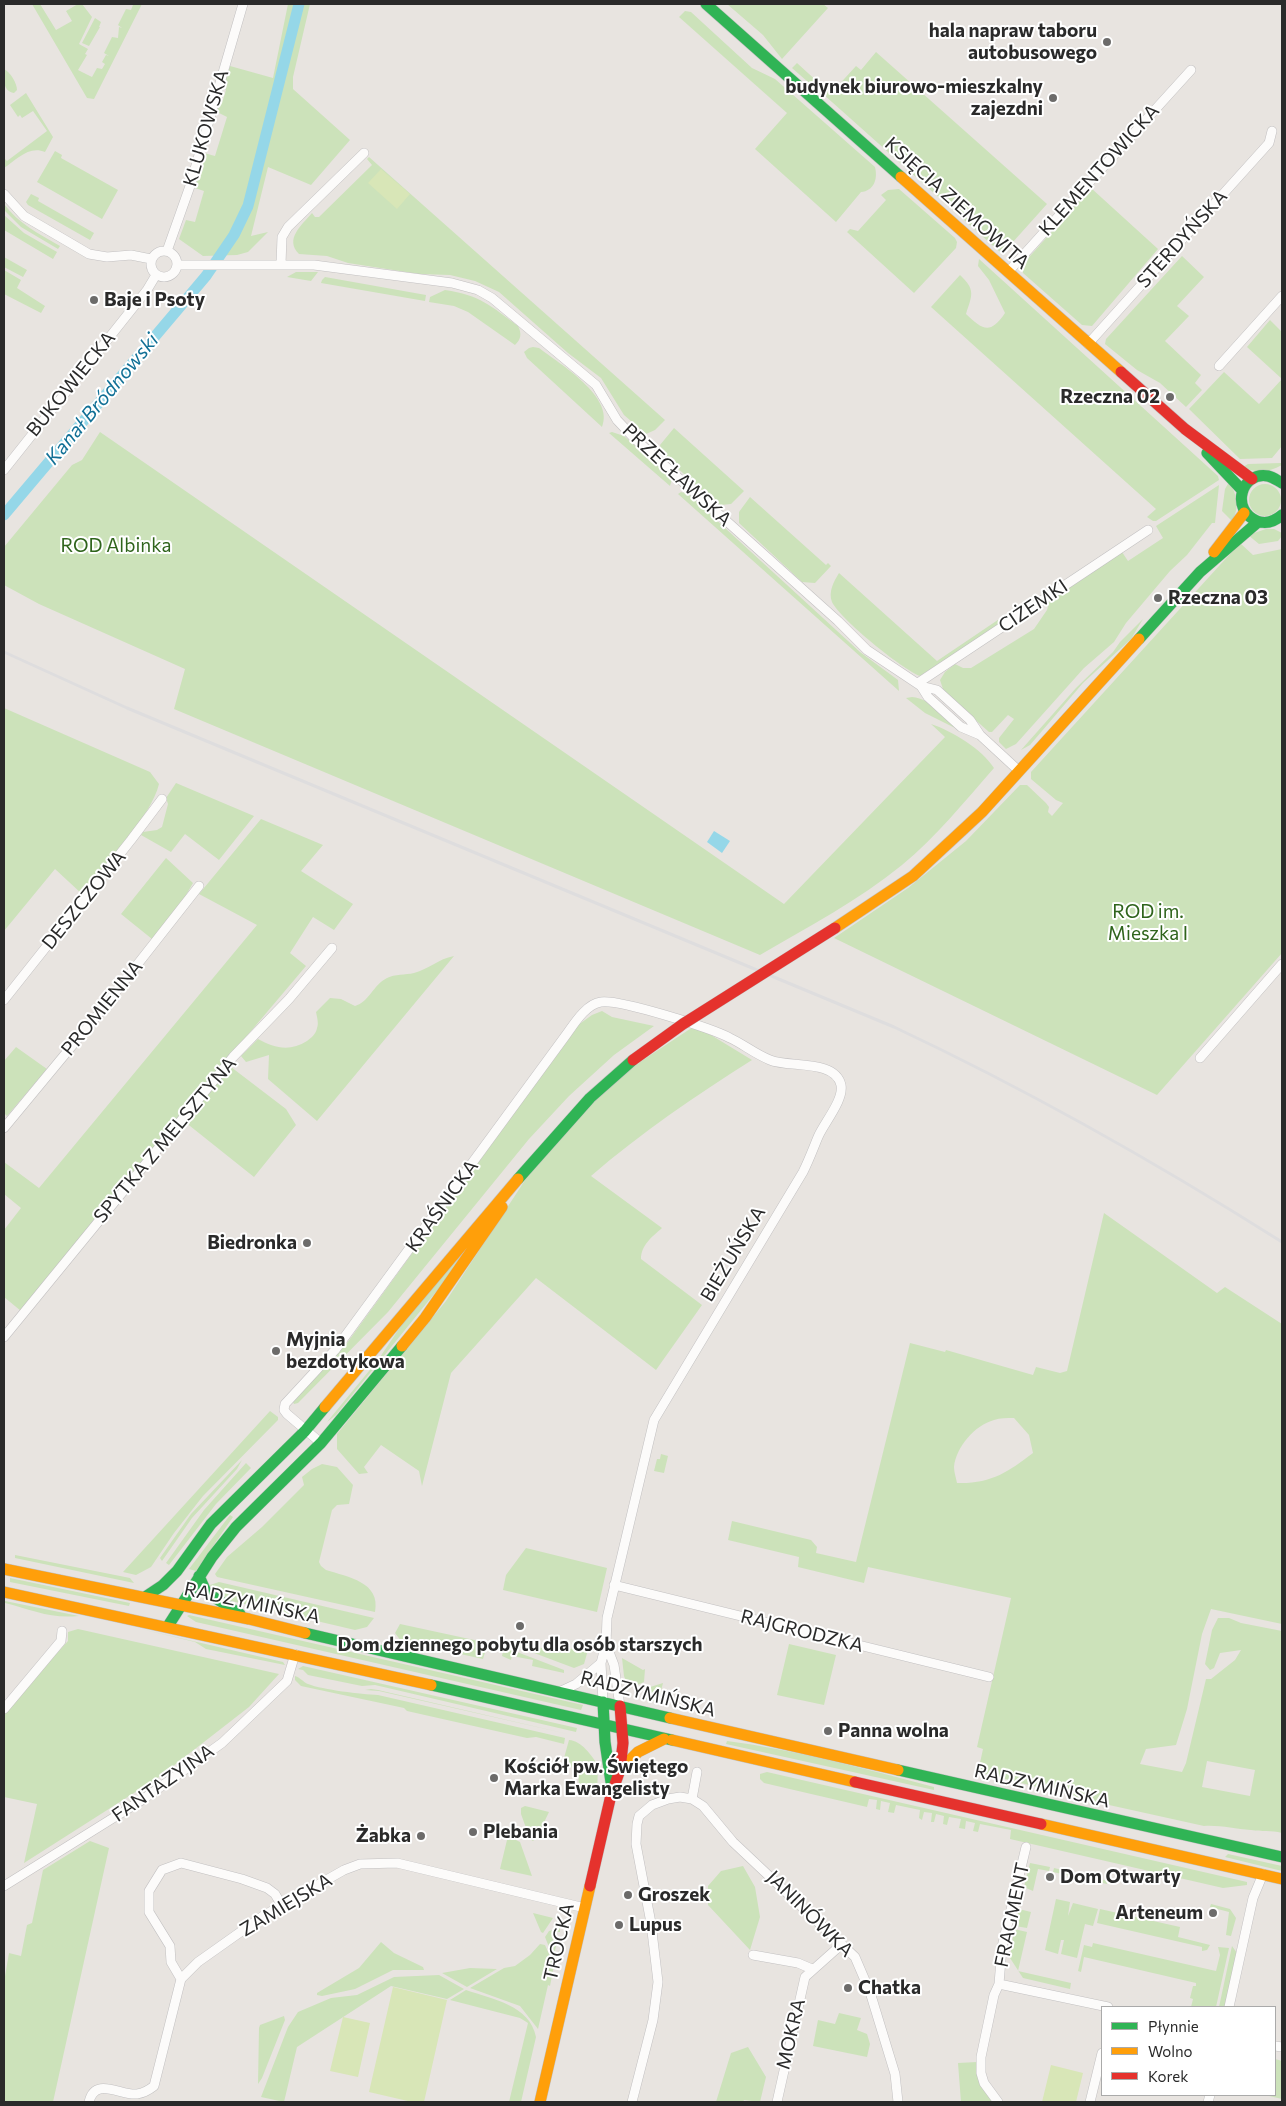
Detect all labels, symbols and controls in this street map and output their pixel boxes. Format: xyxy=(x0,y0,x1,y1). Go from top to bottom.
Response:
place label: hala napraw taboru autobusowego xyxy=(929,20,1097,64)
marker: hala napraw taboru autobusowego xyxy=(1101,36,1113,48)
street label: KLUKOWSKA xyxy=(178,67,234,189)
place label: budynek biurowo-mieszkalny zajezdni xyxy=(785,76,1043,120)
marker: budynek biurowo-mieszkalny zajezdni xyxy=(1047,92,1059,104)
street label: KLEMENTOWICKA xyxy=(1034,100,1164,240)
street label: KSIĘCIA ZIEMOWITA xyxy=(880,132,1034,274)
street label: STERDYŃSKA xyxy=(1132,185,1232,293)
place label: Baje i Psoty xyxy=(104,289,205,311)
marker: Baje i Psoty xyxy=(88,294,100,306)
street label: BUKOWIECKA xyxy=(22,327,120,441)
water label: Kanał Bródnowski xyxy=(40,329,164,469)
place label: Rzeczna 02 xyxy=(1060,386,1160,408)
marker: Rzeczna 02 xyxy=(1164,391,1176,403)
street label: PRZECŁAWSKA xyxy=(618,419,736,531)
park label: ROD Albinka xyxy=(61,535,171,557)
street label: CIŻEMKI xyxy=(994,575,1072,637)
place label: Rzeczna 03 xyxy=(1168,587,1268,609)
marker: Rzeczna 03 xyxy=(1152,592,1164,604)
street label: DESZCZOWA xyxy=(37,846,131,954)
park label: ROD im. Mieszka I xyxy=(1108,901,1188,945)
street label: PROMIENNA xyxy=(57,956,147,1060)
street label: SPYTKA Z MELSZTYNA xyxy=(89,1052,241,1228)
street label: KRAŚNICKA xyxy=(401,1156,483,1256)
street label: BIEŻUŃSKA xyxy=(696,1202,770,1306)
place label: Biedronka xyxy=(207,1232,297,1254)
marker: Biedronka xyxy=(301,1237,313,1249)
place label: Myjnia bezdotykowa xyxy=(286,1329,405,1373)
marker: Myjnia bezdotykowa xyxy=(270,1345,282,1357)
street label: RADZYMIŃSKA xyxy=(182,1577,322,1629)
street label: RAJGRODZKA xyxy=(738,1605,866,1657)
marker: Dom dziennego pobytu dla osób starszych xyxy=(514,1620,526,1632)
place label: Dom dziennego pobytu dla osób starszych xyxy=(338,1634,702,1656)
street label: RADZYMIŃSKA xyxy=(578,1666,718,1722)
place label: Panna wolna xyxy=(838,1720,949,1742)
marker: Panna wolna xyxy=(822,1725,834,1737)
street label: FANTAZYJNA xyxy=(108,1739,218,1827)
place label: Kościół pw. Świętego Marka Ewangelisty xyxy=(504,1756,688,1800)
street label: RADZYMIŃSKA xyxy=(972,1759,1112,1813)
marker: Kościół pw. Świętego Marka Ewangelisty xyxy=(488,1772,500,1784)
place label: Plebania xyxy=(483,1821,558,1843)
place label: Żabka xyxy=(356,1825,411,1847)
marker: Plebania xyxy=(467,1826,479,1838)
marker: Żabka xyxy=(415,1830,427,1842)
street label: FRAGMENT xyxy=(990,1861,1034,1969)
street label: JANINÓWKA xyxy=(762,1866,858,1962)
place label: Dom Otwarty xyxy=(1060,1866,1181,1888)
street label: ZAMIEJSKA xyxy=(236,1869,336,1941)
marker: Dom Otwarty xyxy=(1044,1871,1056,1883)
place label: Groszek xyxy=(638,1884,710,1906)
marker: Groszek xyxy=(622,1889,634,1901)
street label: TROCKA xyxy=(539,1901,579,1983)
place label: Arteneum xyxy=(1115,1902,1203,1924)
marker: Arteneum xyxy=(1207,1907,1219,1919)
place label: Lupus xyxy=(629,1914,682,1936)
marker: Lupus xyxy=(613,1919,625,1931)
place label: Chatka xyxy=(858,1977,921,1999)
marker: Chatka xyxy=(842,1982,854,1994)
street label: MOKRA xyxy=(772,1996,810,2072)
legend xyxy=(1101,2006,1276,2096)
text: Płynnie xyxy=(1148,2017,1199,2035)
text: Wolno xyxy=(1148,2042,1193,2060)
text: Korek xyxy=(1148,2067,1188,2085)

